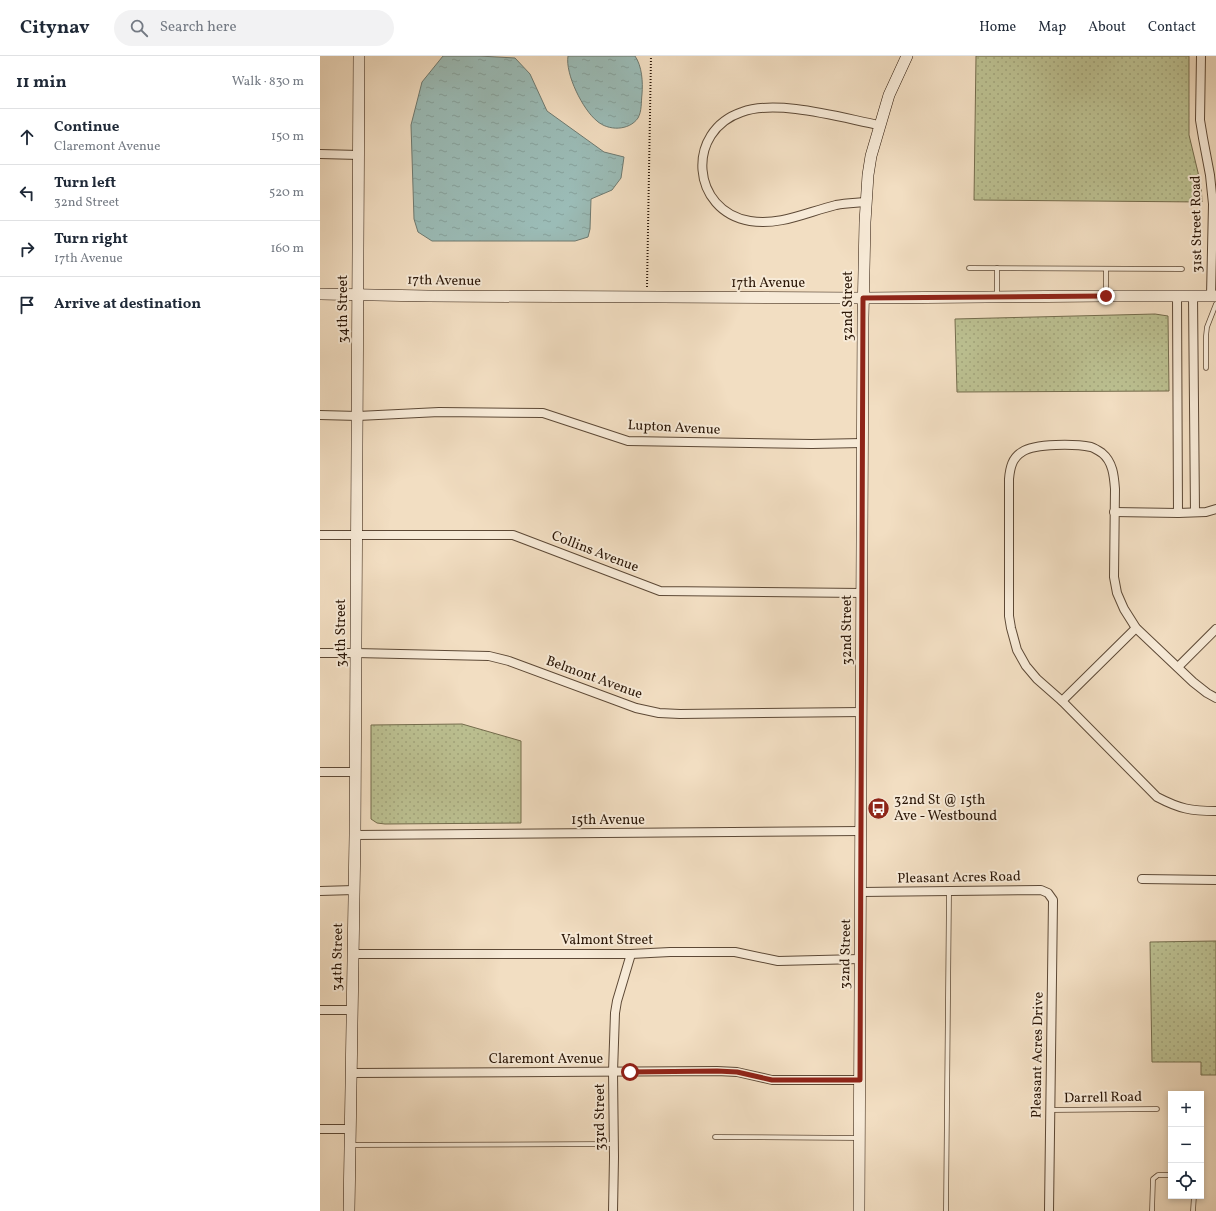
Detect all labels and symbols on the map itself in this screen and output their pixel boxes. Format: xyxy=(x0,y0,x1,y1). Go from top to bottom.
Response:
street label: 31st Street Road xyxy=(1187,175,1207,273)
street label: 17th Avenue xyxy=(407,271,482,291)
street label: 32nd Street xyxy=(839,271,858,341)
street label: 17th Avenue xyxy=(731,274,805,293)
street label: 34th Street xyxy=(334,275,353,343)
route end xyxy=(1097,287,1115,305)
street label: Lupton Avenue xyxy=(627,416,721,440)
street label: Collins Avenue xyxy=(549,527,642,577)
street label: 32nd Street xyxy=(838,595,857,665)
street label: 34th Street xyxy=(332,599,351,667)
street label: Belmont Avenue xyxy=(543,652,645,704)
place label: 32nd St @ 15th Ave - Westbound xyxy=(894,791,997,826)
bus stop icon: 32nd St @ 15th Ave - Westbound xyxy=(865,795,891,821)
street label: 15th Avenue xyxy=(571,811,645,830)
street label: Pleasant Acres Road xyxy=(897,867,1021,889)
street label: 32nd Street xyxy=(836,919,856,989)
street label: 34th Street xyxy=(328,923,348,991)
street label: Valmont Street xyxy=(561,931,653,950)
street label: Pleasant Acres Drive xyxy=(1027,991,1049,1118)
street label: Claremont Avenue xyxy=(489,1050,604,1069)
route start xyxy=(621,1063,639,1081)
street label: 33rd Street xyxy=(591,1083,610,1151)
street label: Darrell Road xyxy=(1064,1088,1142,1108)

